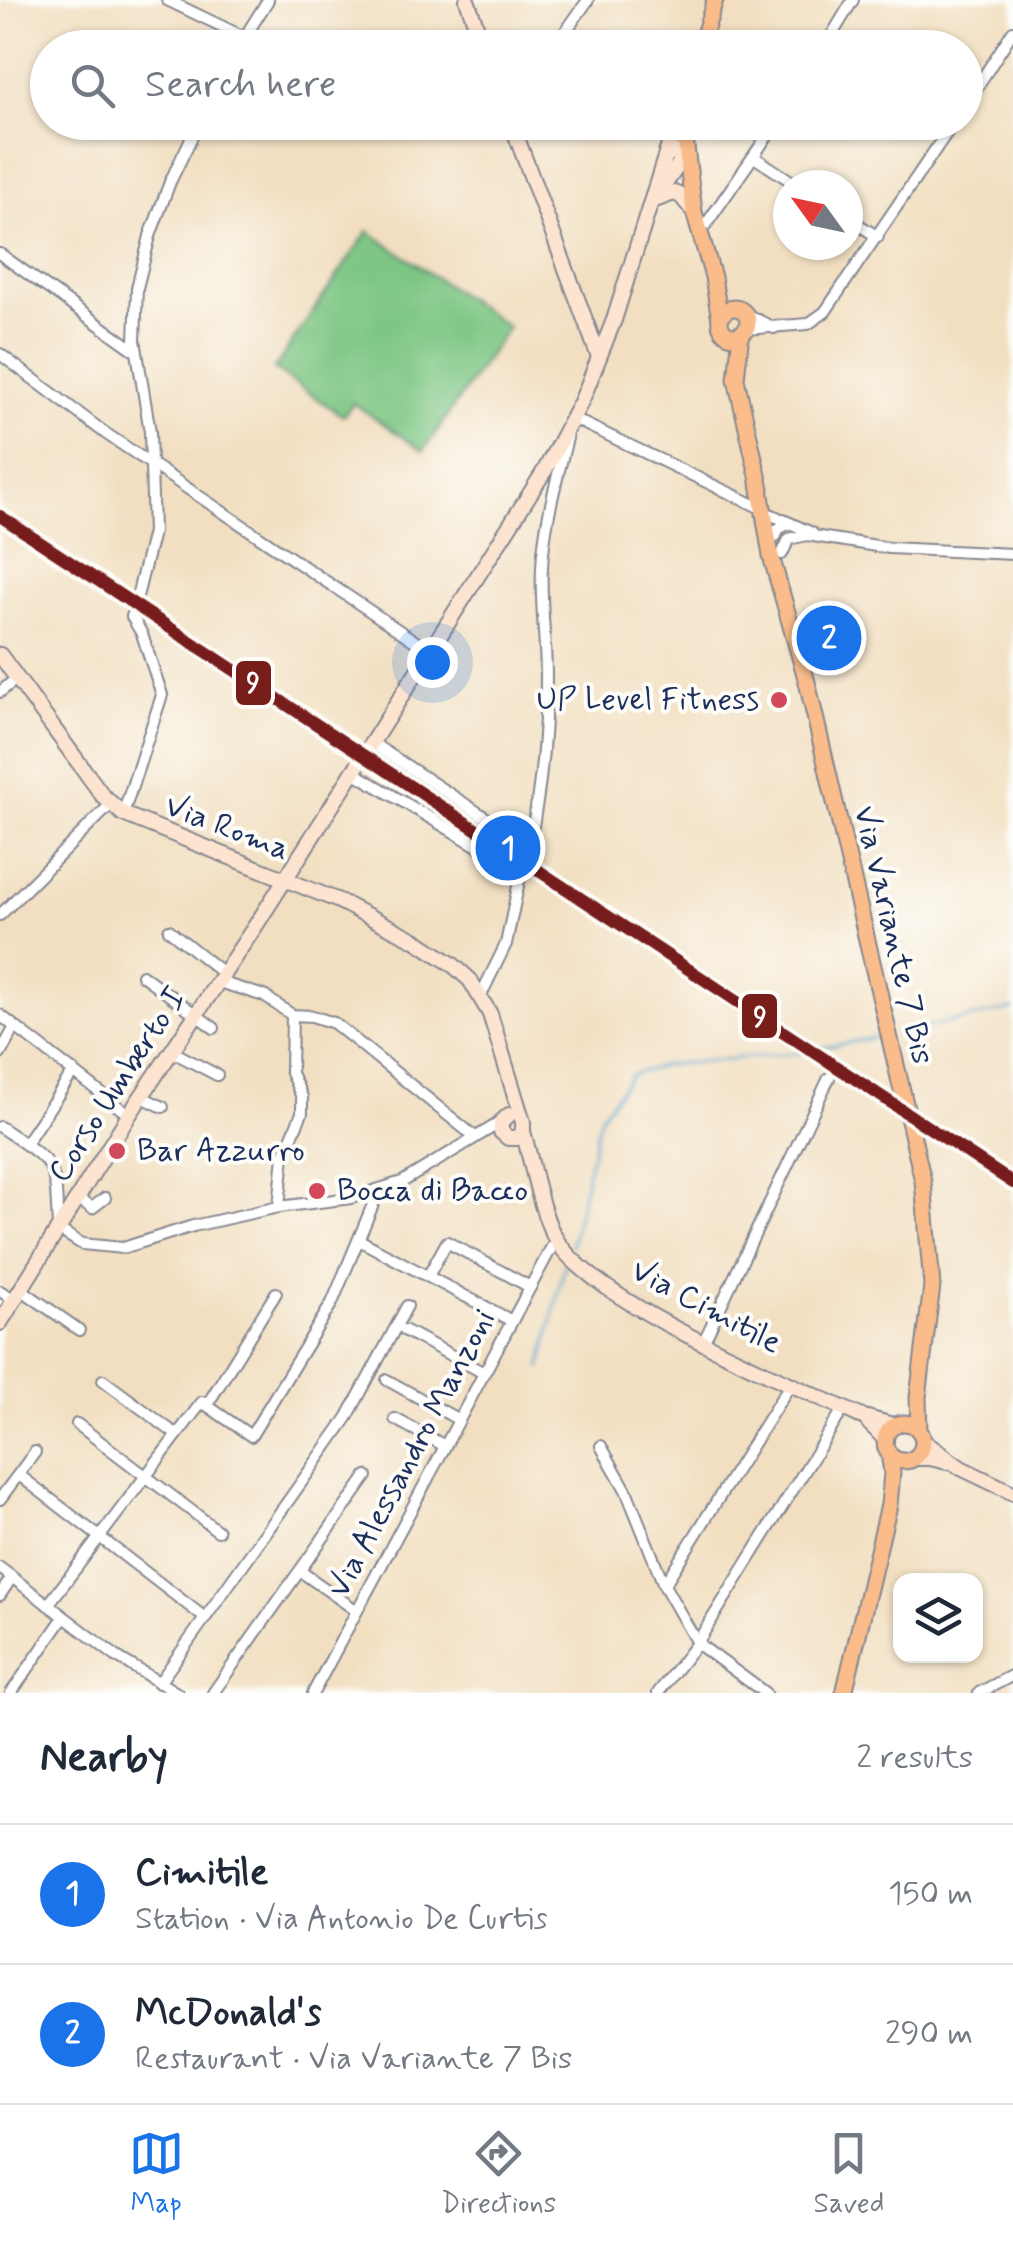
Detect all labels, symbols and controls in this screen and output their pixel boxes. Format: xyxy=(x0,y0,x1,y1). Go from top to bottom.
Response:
search box xyxy=(30,30,983,140)
icon: search xyxy=(65,58,120,113)
text: Search here xyxy=(145,61,336,110)
north arrow xyxy=(773,170,863,260)
pin: 2 xyxy=(796,600,862,676)
your location xyxy=(407,637,458,688)
line badge: 9 xyxy=(234,659,273,707)
text: 9 xyxy=(246,666,260,703)
place label: UP Level Fitness xyxy=(536,679,759,721)
marker: UP Level Fitness xyxy=(768,689,790,711)
street label: Via Roma xyxy=(159,785,295,871)
street label: Via Variante 7 Bis xyxy=(843,802,943,1068)
pin: 1 xyxy=(476,810,540,886)
street label: Corso Umberto I xyxy=(39,979,197,1191)
line badge: 9 xyxy=(740,992,779,1040)
text: 9 xyxy=(753,1000,767,1037)
place label: Bar Azzurro xyxy=(137,1130,305,1172)
marker: Bar Azzurro xyxy=(106,1140,128,1162)
place label: Bocca di Bacco xyxy=(337,1170,528,1212)
marker: Bocca di Bacco xyxy=(306,1180,328,1202)
street label: Via Cimitile xyxy=(624,1250,788,1364)
street label: Via Alessandro Manzoni xyxy=(318,1303,506,1605)
map controls xyxy=(893,1573,983,1663)
button: layers xyxy=(893,1573,983,1663)
text: Nearby xyxy=(40,1731,168,1786)
text: 2 results xyxy=(856,1737,973,1779)
text: Cimitile xyxy=(135,1849,268,1898)
text: 1 xyxy=(65,1873,80,1915)
text: 150 m xyxy=(888,1873,973,1915)
text: Station · Via Antonio De Curtis xyxy=(135,1898,548,1940)
text: McDonald's xyxy=(135,1989,322,2038)
text: 2 xyxy=(65,2013,80,2055)
text: 290 m xyxy=(885,2013,973,2055)
text: Restaurant · Via Variante 7 Bis xyxy=(135,2038,572,2080)
tab: Map xyxy=(129,2126,184,2223)
tab: Directions xyxy=(441,2126,556,2223)
tab: Saved xyxy=(814,2126,884,2223)

